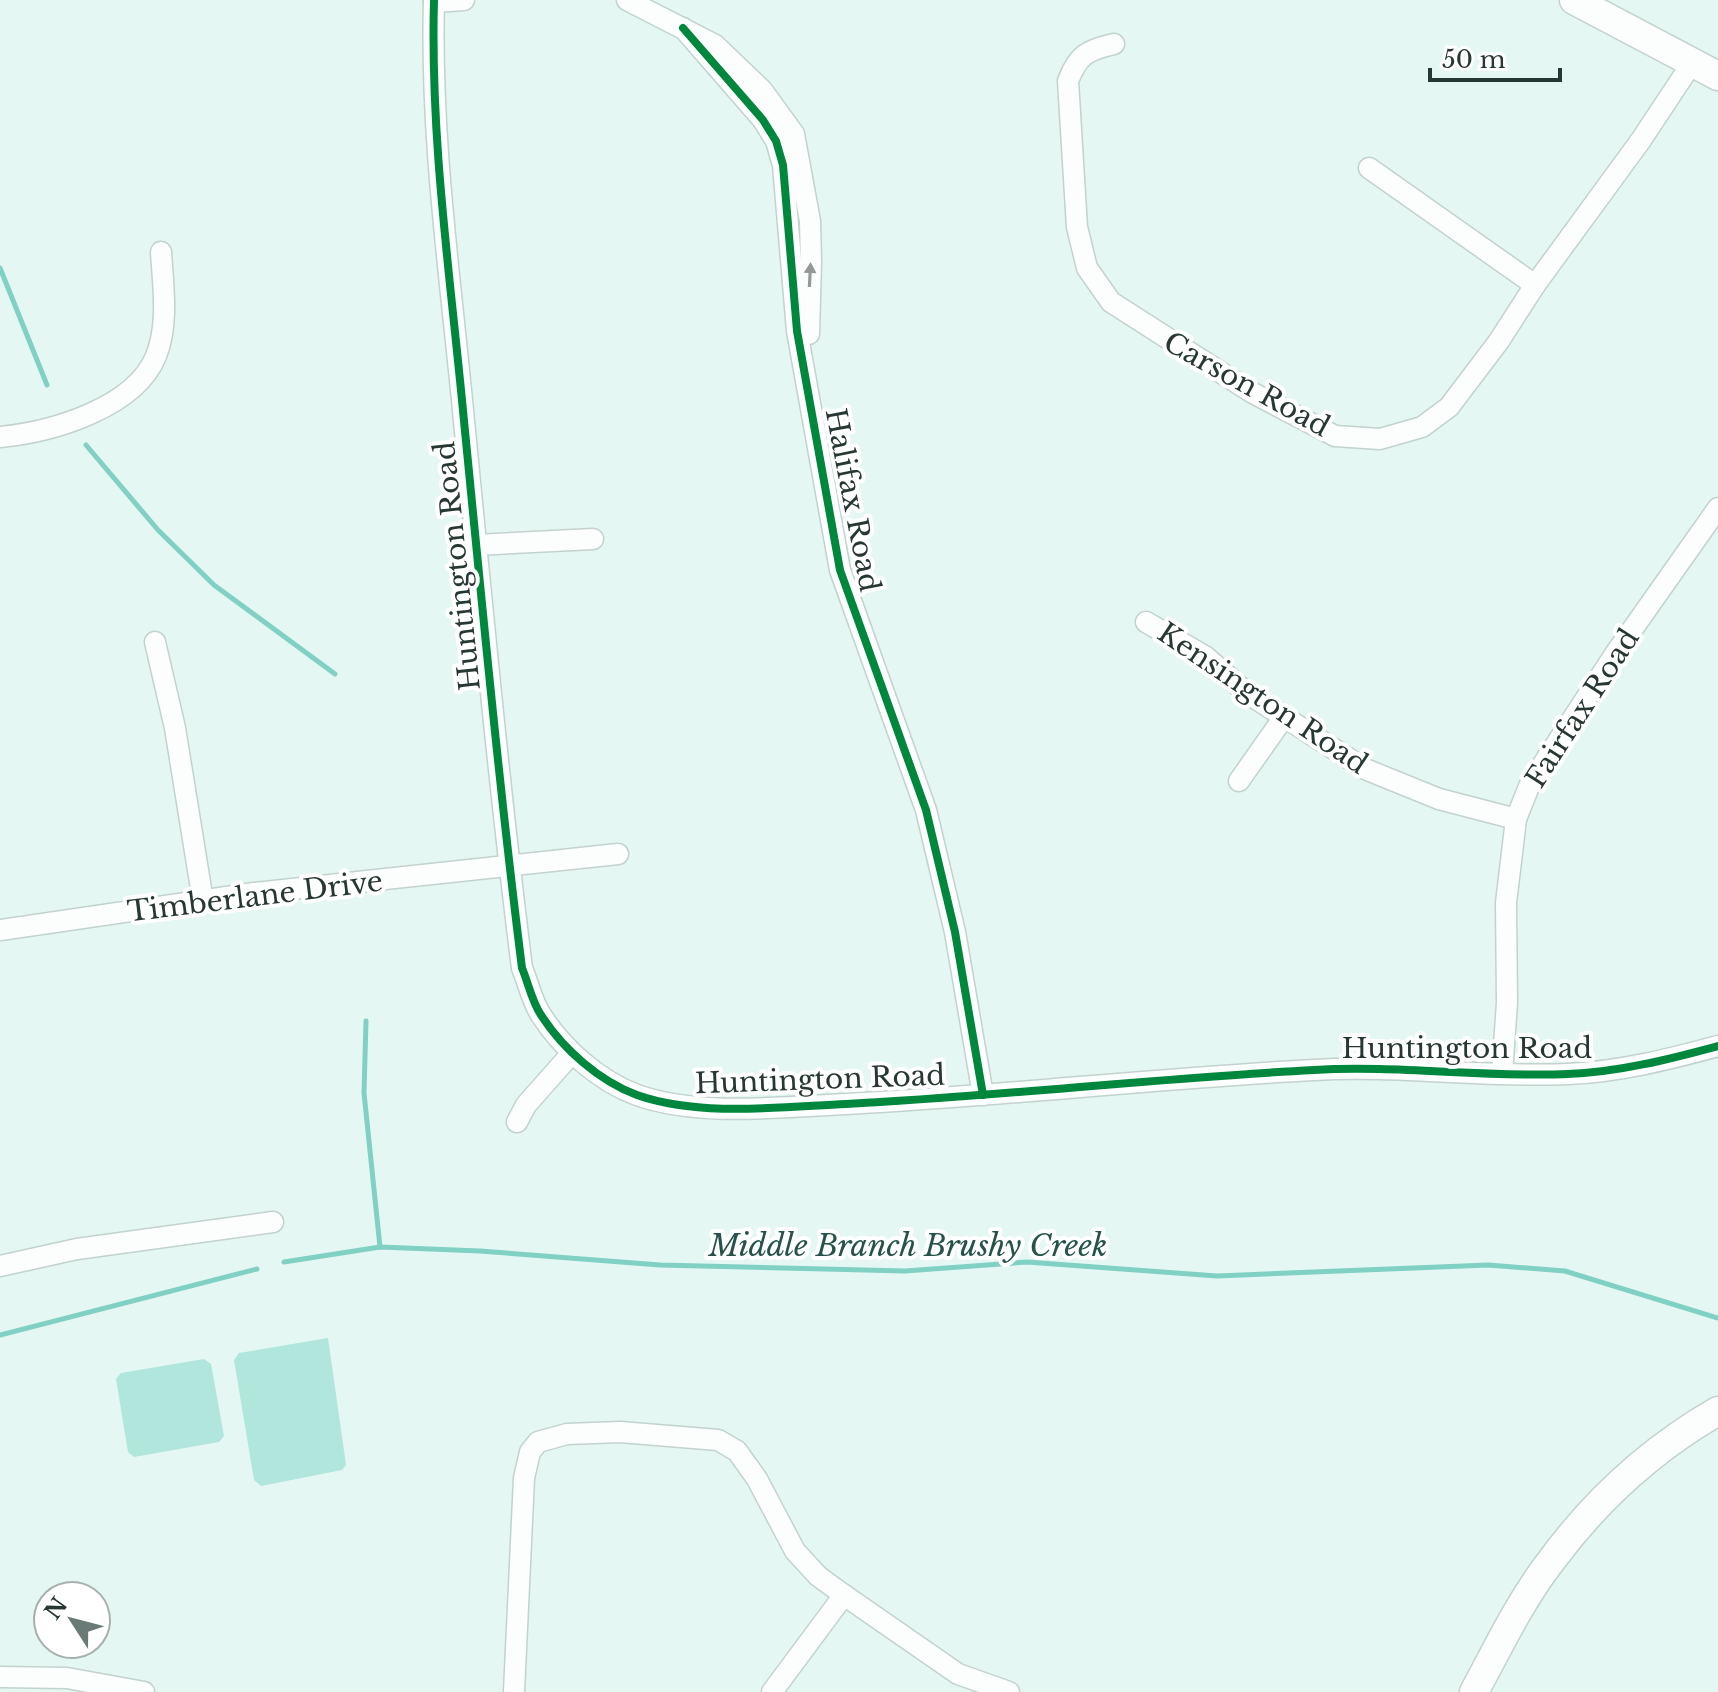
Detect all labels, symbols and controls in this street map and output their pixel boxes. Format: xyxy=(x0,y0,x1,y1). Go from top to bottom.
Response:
scale bar xyxy=(1430,32,1560,82)
text: 50 m xyxy=(1442,45,1506,74)
one-way arrow xyxy=(804,262,817,287)
street label: Carson Road xyxy=(1158,324,1336,444)
street label: Halifax Road xyxy=(818,405,887,595)
street label: Huntington Road xyxy=(427,440,488,692)
street label: Kensington Road xyxy=(1151,615,1374,782)
street label: Fairfax Road xyxy=(1518,622,1647,794)
street label: Timberlane Drive xyxy=(125,863,385,930)
street label: Huntington Road xyxy=(1342,1031,1592,1066)
street label: Huntington Road xyxy=(694,1058,946,1101)
water label: Middle Branch Brushy Creek xyxy=(708,1227,1107,1264)
north arrow xyxy=(32,1580,112,1660)
text: N xyxy=(39,1592,73,1625)

